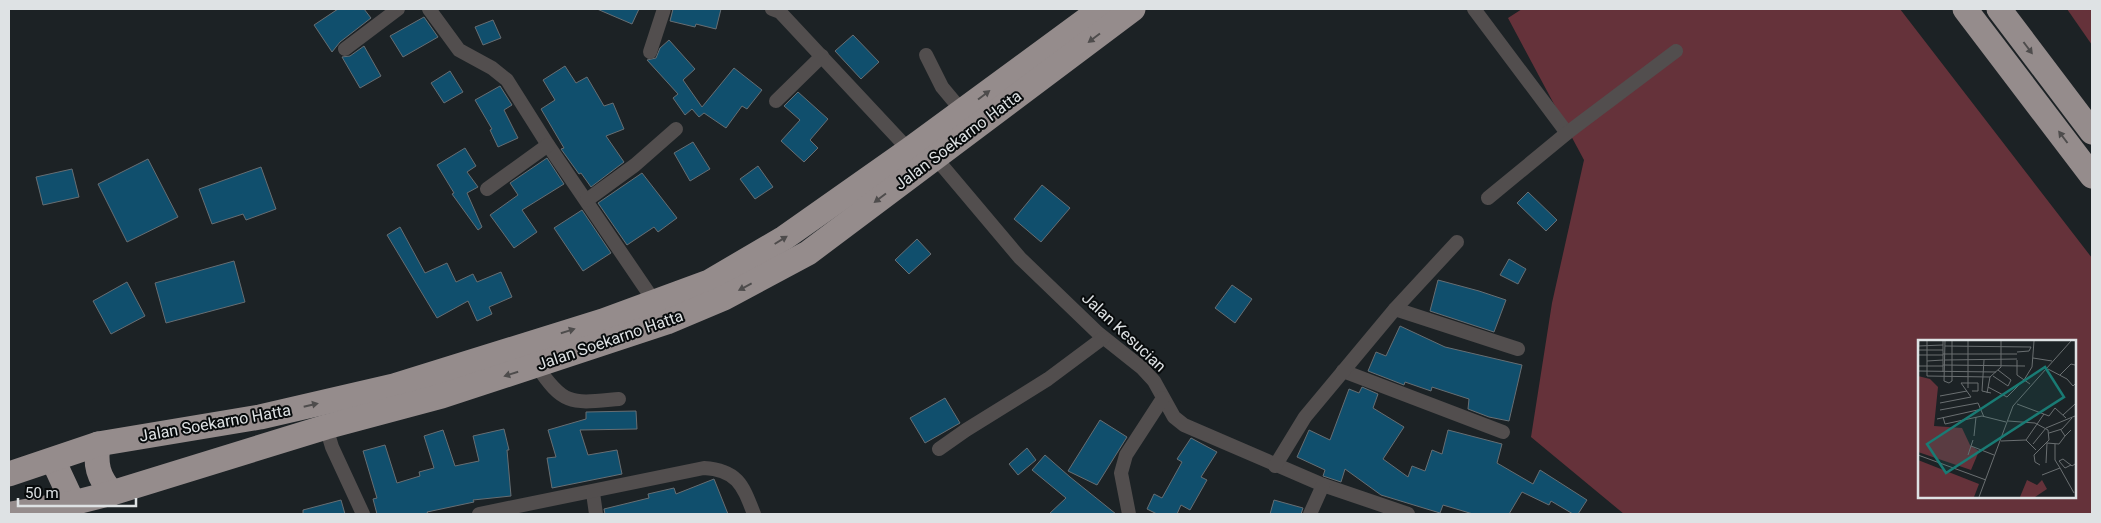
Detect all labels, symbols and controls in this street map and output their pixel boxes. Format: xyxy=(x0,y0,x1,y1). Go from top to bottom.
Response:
one-way arrow xyxy=(1087,33,1101,43)
one-way arrow xyxy=(2023,41,2034,54)
street label: Jalan Soekarno Hatta xyxy=(891,86,1025,194)
one-way arrow xyxy=(977,89,990,100)
one-way arrow xyxy=(2057,131,2068,144)
one-way arrow xyxy=(873,193,887,203)
one-way arrow xyxy=(774,235,787,244)
one-way arrow xyxy=(737,283,752,291)
street label: Jalan Kesucian xyxy=(1078,288,1170,376)
street label: Jalan Soekarno Hatta xyxy=(534,306,686,374)
one-way arrow xyxy=(561,327,576,335)
inset map xyxy=(1918,340,2076,498)
one-way arrow xyxy=(503,371,518,378)
street label: Jalan Soekarno Hatta xyxy=(138,400,292,446)
one-way arrow xyxy=(304,401,319,409)
scale bar xyxy=(18,476,135,508)
text: 50 m xyxy=(25,484,59,502)

